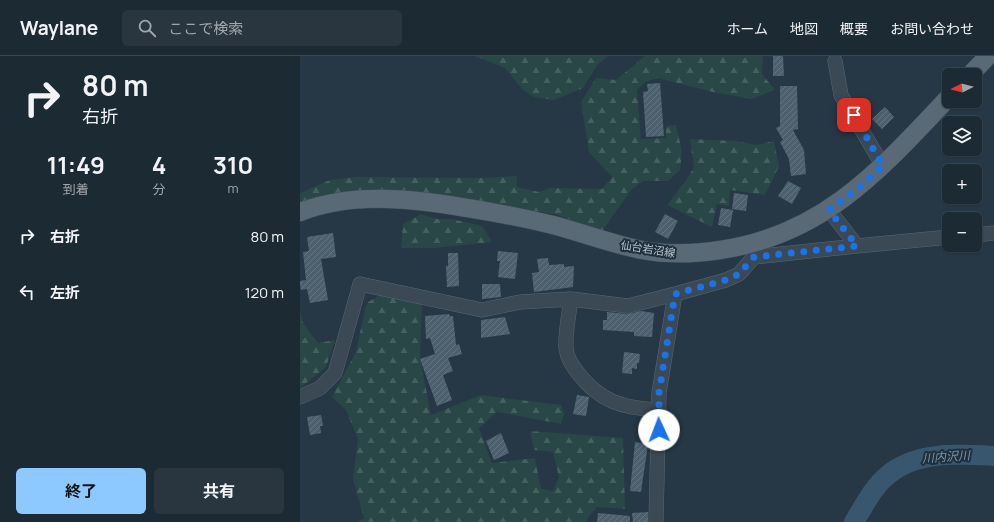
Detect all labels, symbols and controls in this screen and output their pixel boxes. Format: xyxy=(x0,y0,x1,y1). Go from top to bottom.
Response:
search box xyxy=(122,10,402,46)
text: Waylane xyxy=(20,15,98,41)
icon: search xyxy=(136,17,158,39)
text: ここで検索 xyxy=(168,18,243,39)
text: ホーム xyxy=(726,19,768,38)
text: 地図 xyxy=(790,19,818,38)
text: 概要 xyxy=(840,19,868,38)
text: お問い合わせ xyxy=(890,19,974,38)
text: 80 m xyxy=(82,66,148,104)
north arrow xyxy=(942,68,982,108)
map controls xyxy=(942,68,982,252)
icon: right xyxy=(16,72,68,124)
pin xyxy=(837,98,871,132)
text: 右折 xyxy=(82,104,118,128)
icon: arrive xyxy=(843,104,865,126)
button: layers xyxy=(942,116,982,156)
text: 11:49 xyxy=(47,148,105,181)
text: 4 xyxy=(152,148,166,181)
text: 310 xyxy=(213,148,253,181)
button: + xyxy=(942,164,982,204)
text: m xyxy=(228,179,239,197)
text: 到着 xyxy=(63,180,89,198)
text: 分 xyxy=(152,180,165,198)
button: − xyxy=(942,212,982,252)
icon: right xyxy=(16,225,38,247)
text: 右折 xyxy=(50,226,80,247)
text: 80 m xyxy=(250,226,284,247)
street label: 仙台岩沼線 xyxy=(620,237,676,260)
icon: left xyxy=(16,281,38,303)
text: 左折 xyxy=(50,282,80,303)
text: 120 m xyxy=(245,282,284,303)
position arrow xyxy=(638,409,680,451)
water label: 川内沢川 xyxy=(921,446,972,467)
button: 終了 xyxy=(16,468,146,514)
button: 共有 xyxy=(154,468,284,514)

